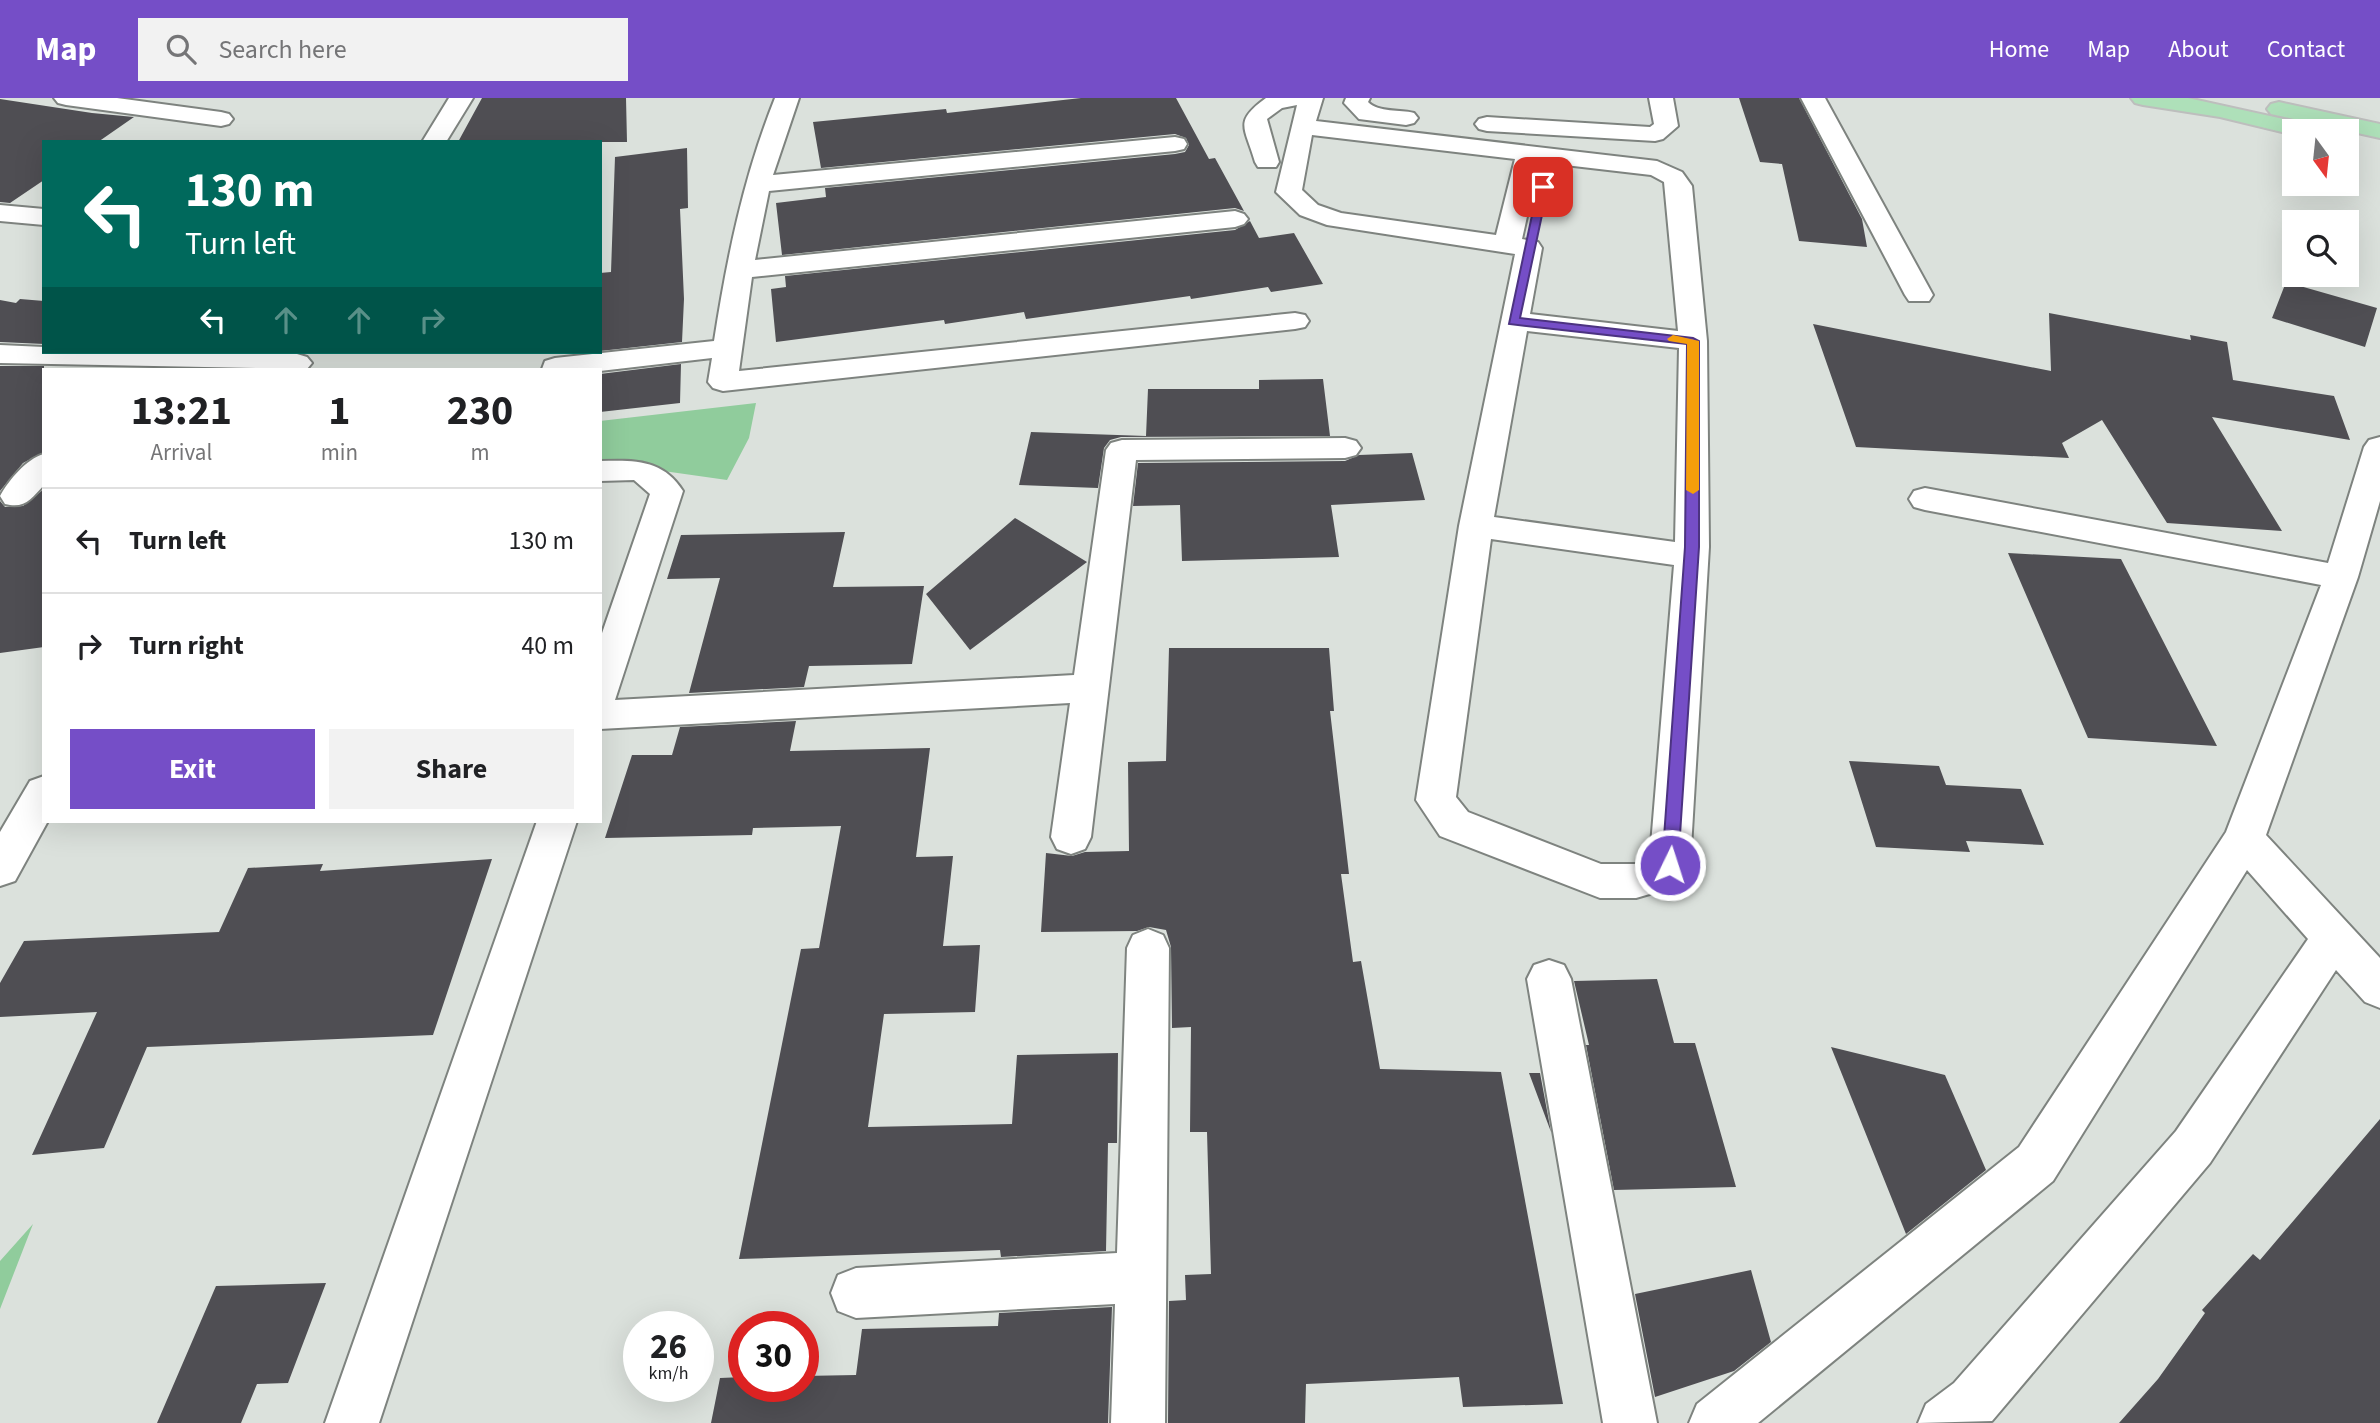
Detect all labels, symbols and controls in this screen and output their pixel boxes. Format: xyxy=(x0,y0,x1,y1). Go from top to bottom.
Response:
search box xyxy=(138,18,628,81)
text: Map xyxy=(35,26,96,73)
icon: search xyxy=(162,30,200,68)
text: Search here xyxy=(218,31,347,68)
text: Home xyxy=(1989,32,2049,67)
text: Map xyxy=(2087,32,2130,67)
text: About xyxy=(2168,32,2229,67)
text: Contact xyxy=(2267,32,2345,67)
north arrow xyxy=(2282,119,2359,196)
map controls xyxy=(2282,119,2359,287)
text: 130 m xyxy=(185,156,314,226)
pin xyxy=(1513,157,1573,217)
icon: left xyxy=(70,168,161,259)
icon: arrive xyxy=(1524,168,1562,206)
button: search xyxy=(2282,210,2359,287)
text: Turn left xyxy=(185,221,296,267)
icon: left xyxy=(194,301,232,339)
icon: ahead xyxy=(267,301,305,339)
icon: ahead xyxy=(340,301,378,339)
icon: right xyxy=(413,301,451,339)
text: 13:21 xyxy=(131,381,232,441)
text: 1 xyxy=(328,381,350,441)
text: 230 xyxy=(447,381,513,441)
text: Arrival xyxy=(150,436,212,469)
text: min xyxy=(321,436,358,469)
text: m xyxy=(470,436,490,469)
icon: left xyxy=(70,522,108,560)
text: Turn left xyxy=(129,522,226,559)
text: 130 m xyxy=(508,522,574,559)
icon: right xyxy=(70,627,108,665)
text: Turn right xyxy=(129,627,244,664)
text: 40 m xyxy=(521,627,574,664)
button: Exit xyxy=(70,729,315,809)
button: Share xyxy=(329,729,574,809)
position arrow xyxy=(1633,828,1707,902)
speed limit sign: 30 xyxy=(728,1311,819,1402)
text: 26 xyxy=(650,1322,687,1372)
text: km/h xyxy=(649,1361,688,1386)

